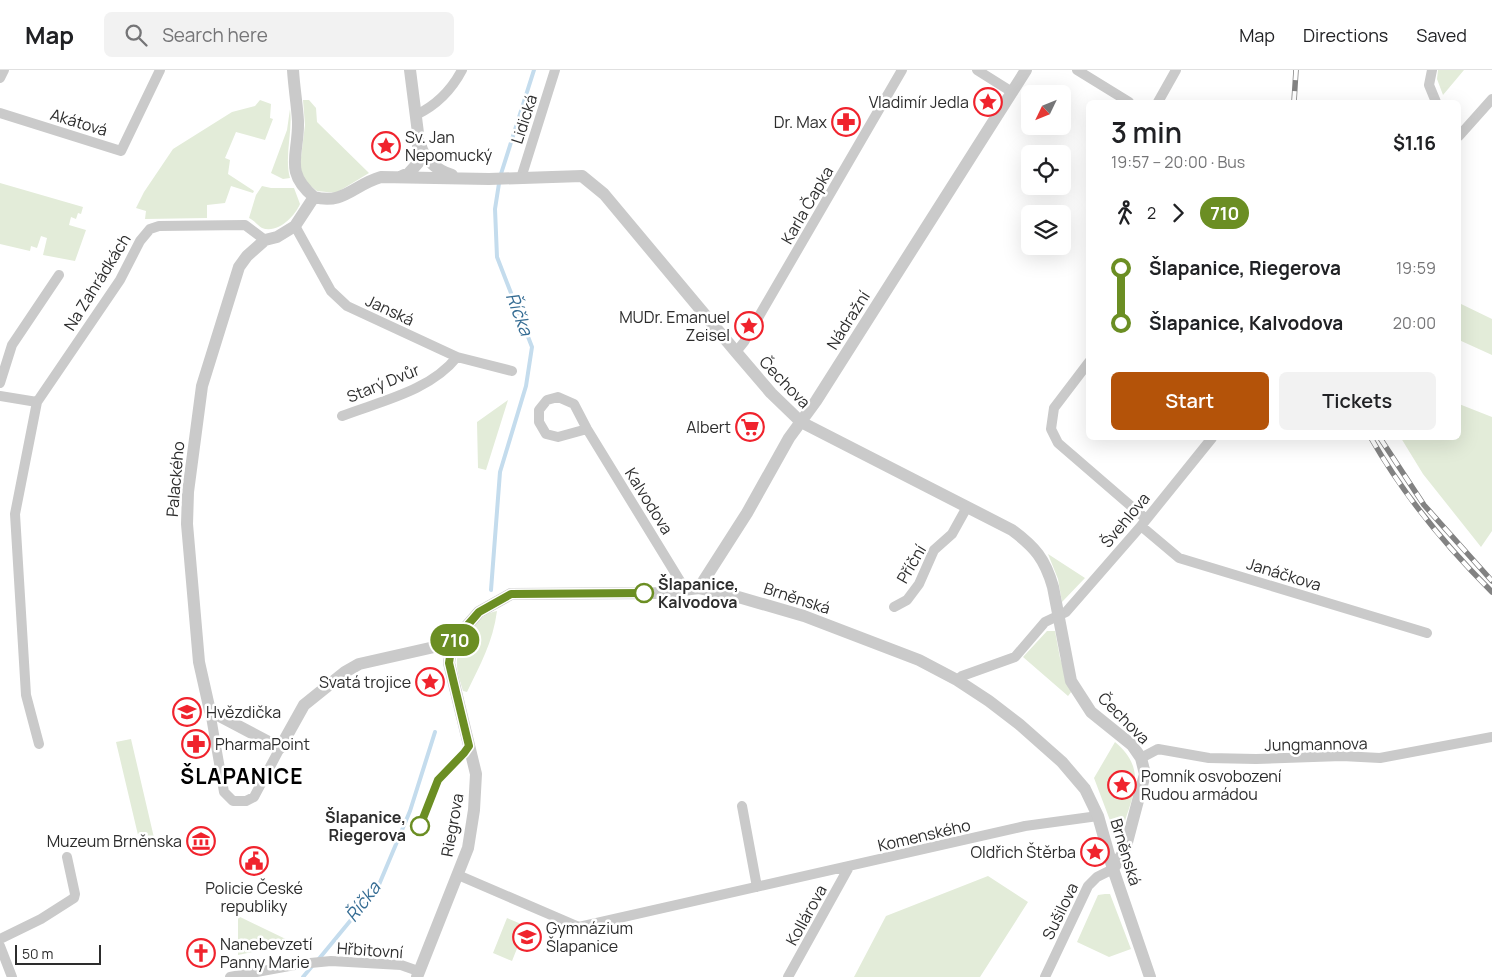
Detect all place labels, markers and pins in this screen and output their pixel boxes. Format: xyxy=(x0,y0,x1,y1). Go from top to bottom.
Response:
place icon: Vladimír Jedla xyxy=(973,87,1003,117)
place label: Vladimír Jedla xyxy=(869,91,969,113)
pharmacy icon: Dr. Max xyxy=(831,107,861,137)
place label: Dr. Max xyxy=(774,111,828,133)
place label: Sv. Jan Nepomucký xyxy=(405,126,493,166)
place icon: Sv. Jan Nepomucký xyxy=(371,131,401,161)
place label: MUDr. Emanuel Zeisel xyxy=(619,306,730,346)
place icon: MUDr. Emanuel Zeisel xyxy=(734,311,764,341)
supermarket icon: Albert xyxy=(735,412,765,442)
place label: Albert xyxy=(686,416,731,438)
place label: Šlapanice, Kalvodova xyxy=(658,573,739,613)
marker: Šlapanice, Kalvodova xyxy=(634,583,654,603)
place icon: Svatá trojice xyxy=(415,667,445,697)
place label: Svatá trojice xyxy=(319,671,411,693)
school or university icon: Hvězdička xyxy=(172,697,202,727)
place label: Hvězdička xyxy=(206,701,281,723)
pharmacy icon: PharmaPoint xyxy=(181,729,211,759)
place label: PharmaPoint xyxy=(215,733,310,755)
place label: Pomník osvobození Rudou armádou xyxy=(1141,765,1282,805)
place icon: Pomník osvobození Rudou armádou xyxy=(1107,770,1137,800)
place label: Šlapanice, Riegerova xyxy=(325,806,406,846)
marker: Šlapanice, Riegerova xyxy=(410,816,430,836)
museum icon: Muzeum Brněnska xyxy=(186,826,216,856)
place label: Muzeum Brněnska xyxy=(47,830,182,852)
place icon: Oldřich Štěrba xyxy=(1080,837,1110,867)
place label: Oldřich Štěrba xyxy=(970,841,1076,863)
public building icon: Policie České republiky xyxy=(239,846,269,876)
place label: Policie České republiky xyxy=(205,877,303,917)
place label: Gymnázium Šlapanice xyxy=(546,917,633,957)
school or university icon: Gymnázium Šlapanice xyxy=(512,922,542,952)
place label: Nanebevzetí Panny Marie xyxy=(220,933,313,973)
church icon: Nanebevzetí Panny Marie xyxy=(186,938,216,968)

